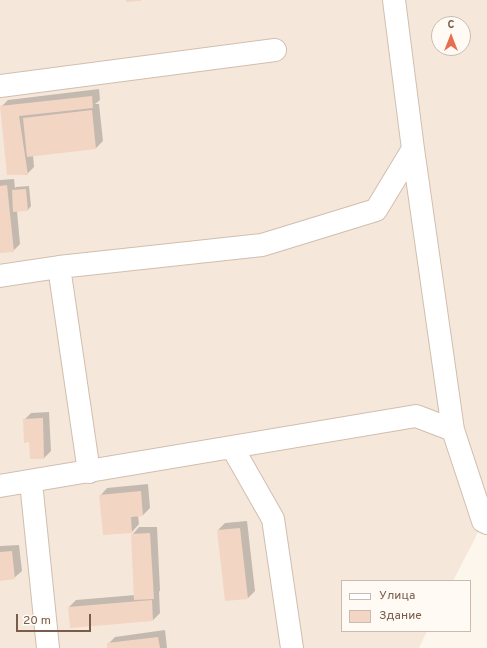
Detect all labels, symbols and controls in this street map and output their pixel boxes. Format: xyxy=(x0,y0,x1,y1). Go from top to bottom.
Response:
north arrow xyxy=(431,16,471,56)
text: С xyxy=(447,18,455,32)
legend xyxy=(341,580,471,632)
text: Улица xyxy=(379,588,415,604)
scale bar xyxy=(18,606,93,632)
text: Здание xyxy=(379,608,422,624)
text: 20 m xyxy=(23,613,51,629)

